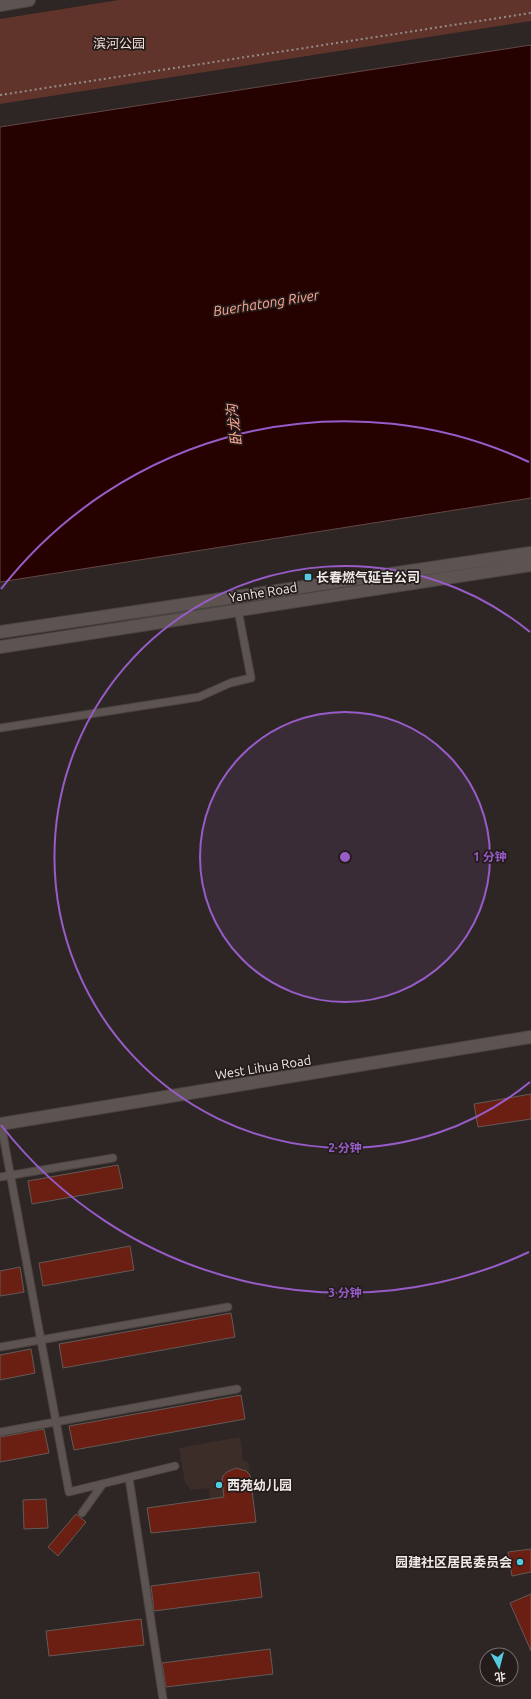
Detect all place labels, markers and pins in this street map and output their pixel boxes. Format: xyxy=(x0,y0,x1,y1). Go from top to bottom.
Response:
place label: 长春燃气延吉公司 xyxy=(316,570,420,584)
marker: 长春燃气延吉公司 xyxy=(303,572,313,582)
centre of rings xyxy=(338,850,352,864)
place label: 西苑幼儿园 xyxy=(227,1478,292,1492)
marker: 西苑幼儿园 xyxy=(214,1480,224,1490)
place label: 园建社区居民委员会 xyxy=(395,1555,512,1569)
marker: 园建社区居民委员会 xyxy=(515,1557,525,1567)

